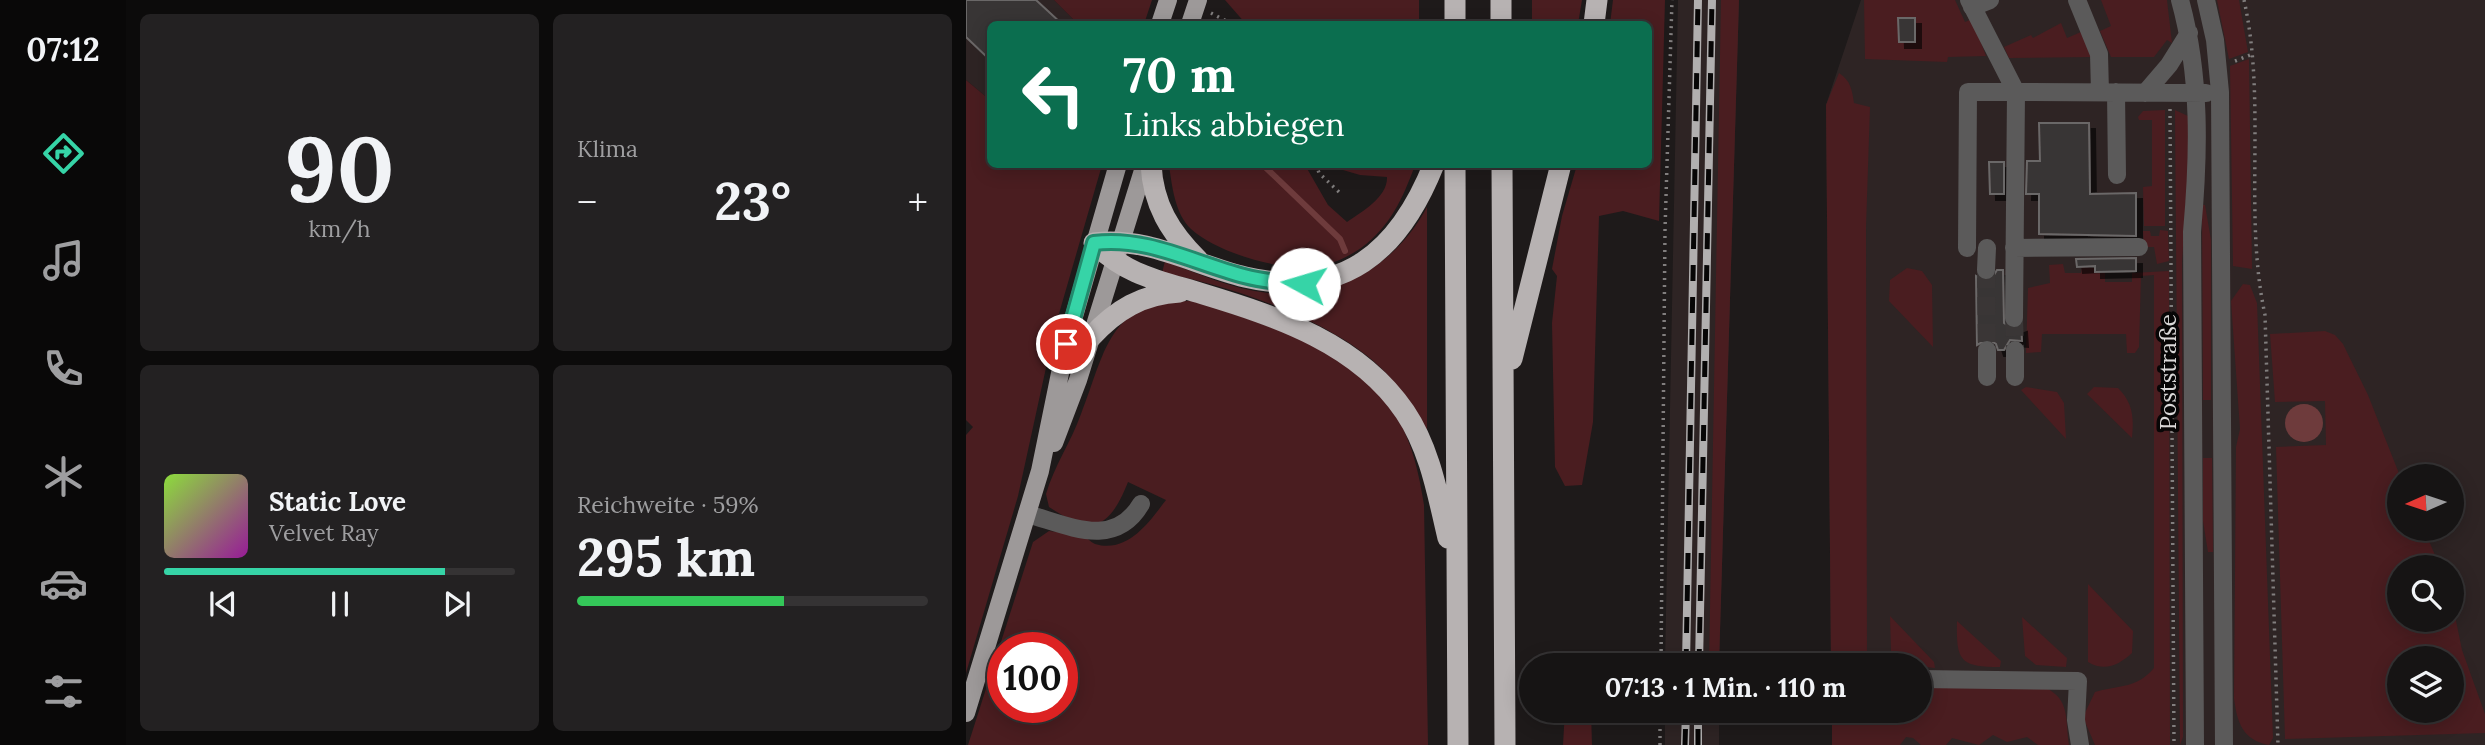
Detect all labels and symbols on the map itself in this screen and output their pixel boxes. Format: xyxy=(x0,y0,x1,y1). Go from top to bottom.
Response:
position arrow xyxy=(1267,247,1341,321)
pin xyxy=(1036,314,1096,374)
street label: Poststraße xyxy=(2153,314,2182,430)
north arrow xyxy=(2387,464,2464,541)
speed limit sign: 100 xyxy=(987,632,1078,723)

